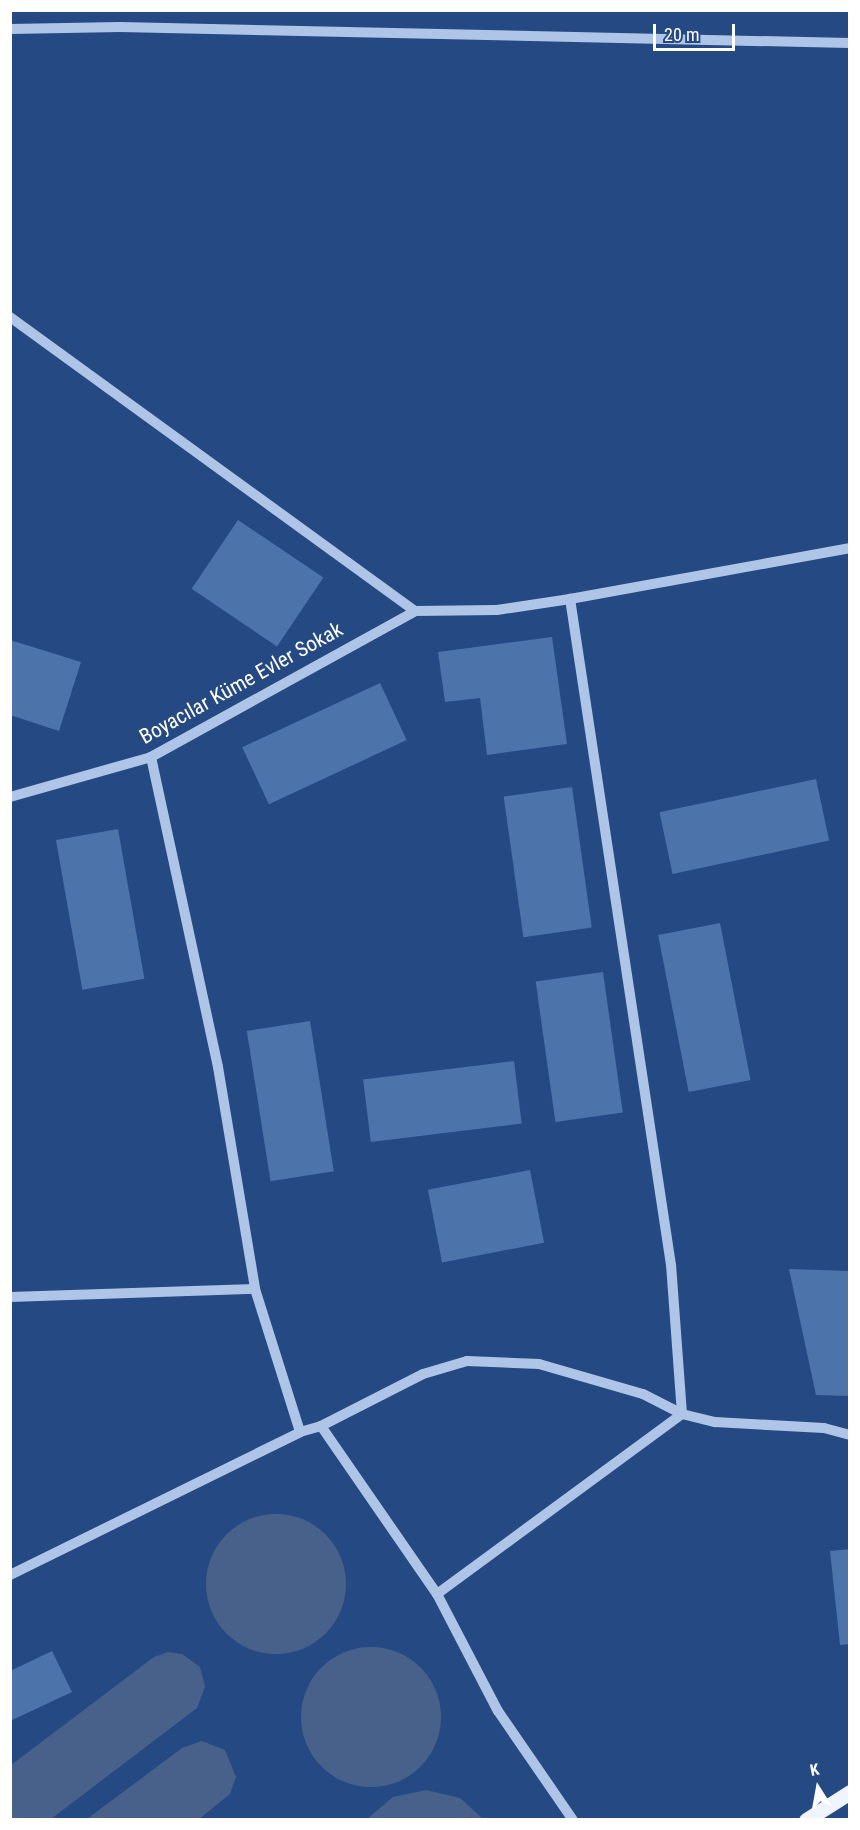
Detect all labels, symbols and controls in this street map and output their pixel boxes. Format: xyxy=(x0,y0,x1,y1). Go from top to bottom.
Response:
scale bar xyxy=(656,12,738,50)
text: 20 m xyxy=(664,24,699,45)
street label: Boyacılar Küme Evler Sokak xyxy=(135,617,347,749)
north arrow xyxy=(788,1758,848,1818)
text: K xyxy=(808,1760,821,1780)

